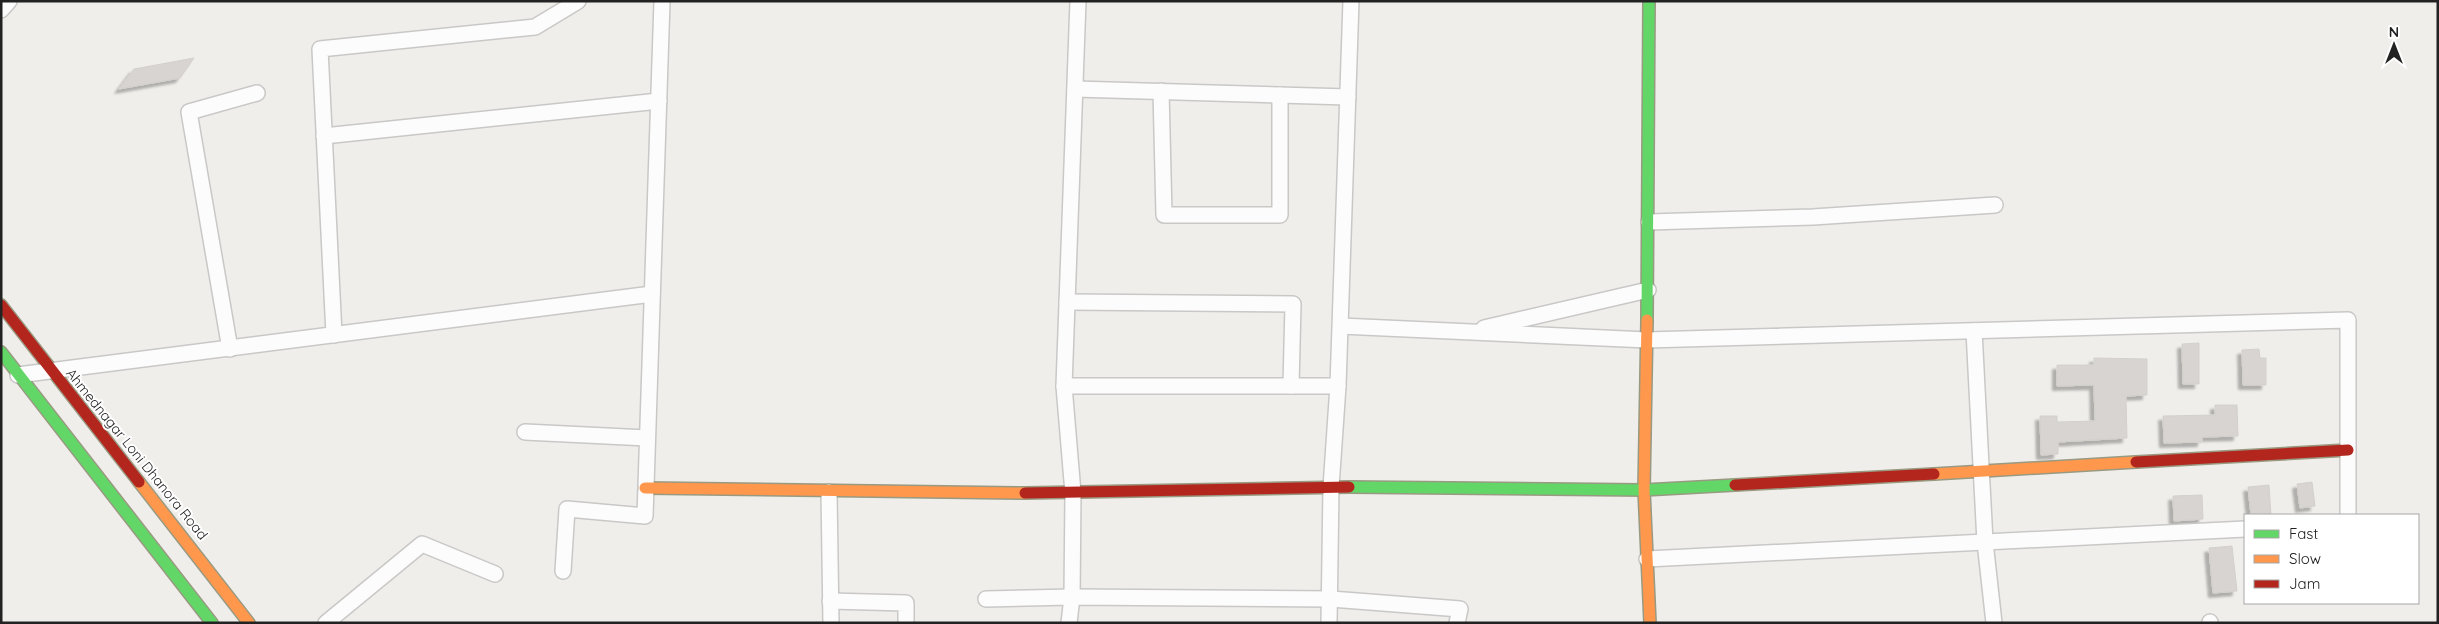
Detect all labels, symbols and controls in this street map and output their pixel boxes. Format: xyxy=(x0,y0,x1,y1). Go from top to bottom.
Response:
north arrow xyxy=(2369,20,2419,70)
text: N xyxy=(2389,23,2399,41)
street label: Ahmednagar Loni Dhanora Road xyxy=(62,365,212,543)
legend xyxy=(2244,514,2419,604)
text: Fast xyxy=(2289,524,2318,543)
text: Slow xyxy=(2289,549,2321,568)
text: Jam xyxy=(2289,574,2320,593)

